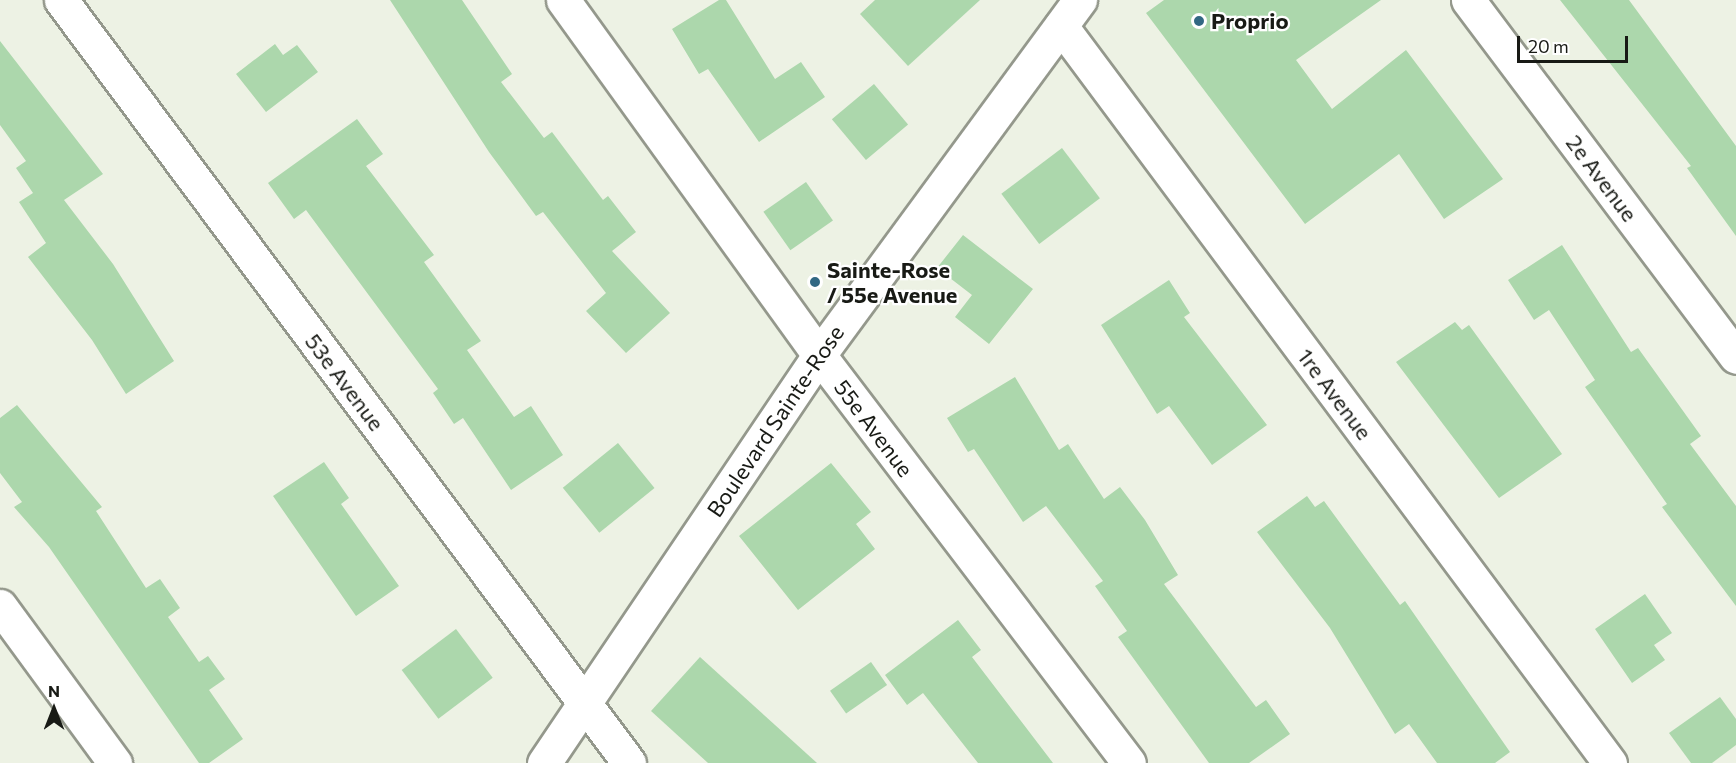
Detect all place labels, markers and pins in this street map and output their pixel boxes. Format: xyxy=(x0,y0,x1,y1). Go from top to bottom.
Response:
place label: Proprio xyxy=(1211,8,1289,34)
marker: Proprio xyxy=(1192,14,1206,28)
place label: Sainte-Rose / 55e Avenue xyxy=(827,256,957,308)
marker: Sainte-Rose / 55e Avenue xyxy=(808,275,822,289)

